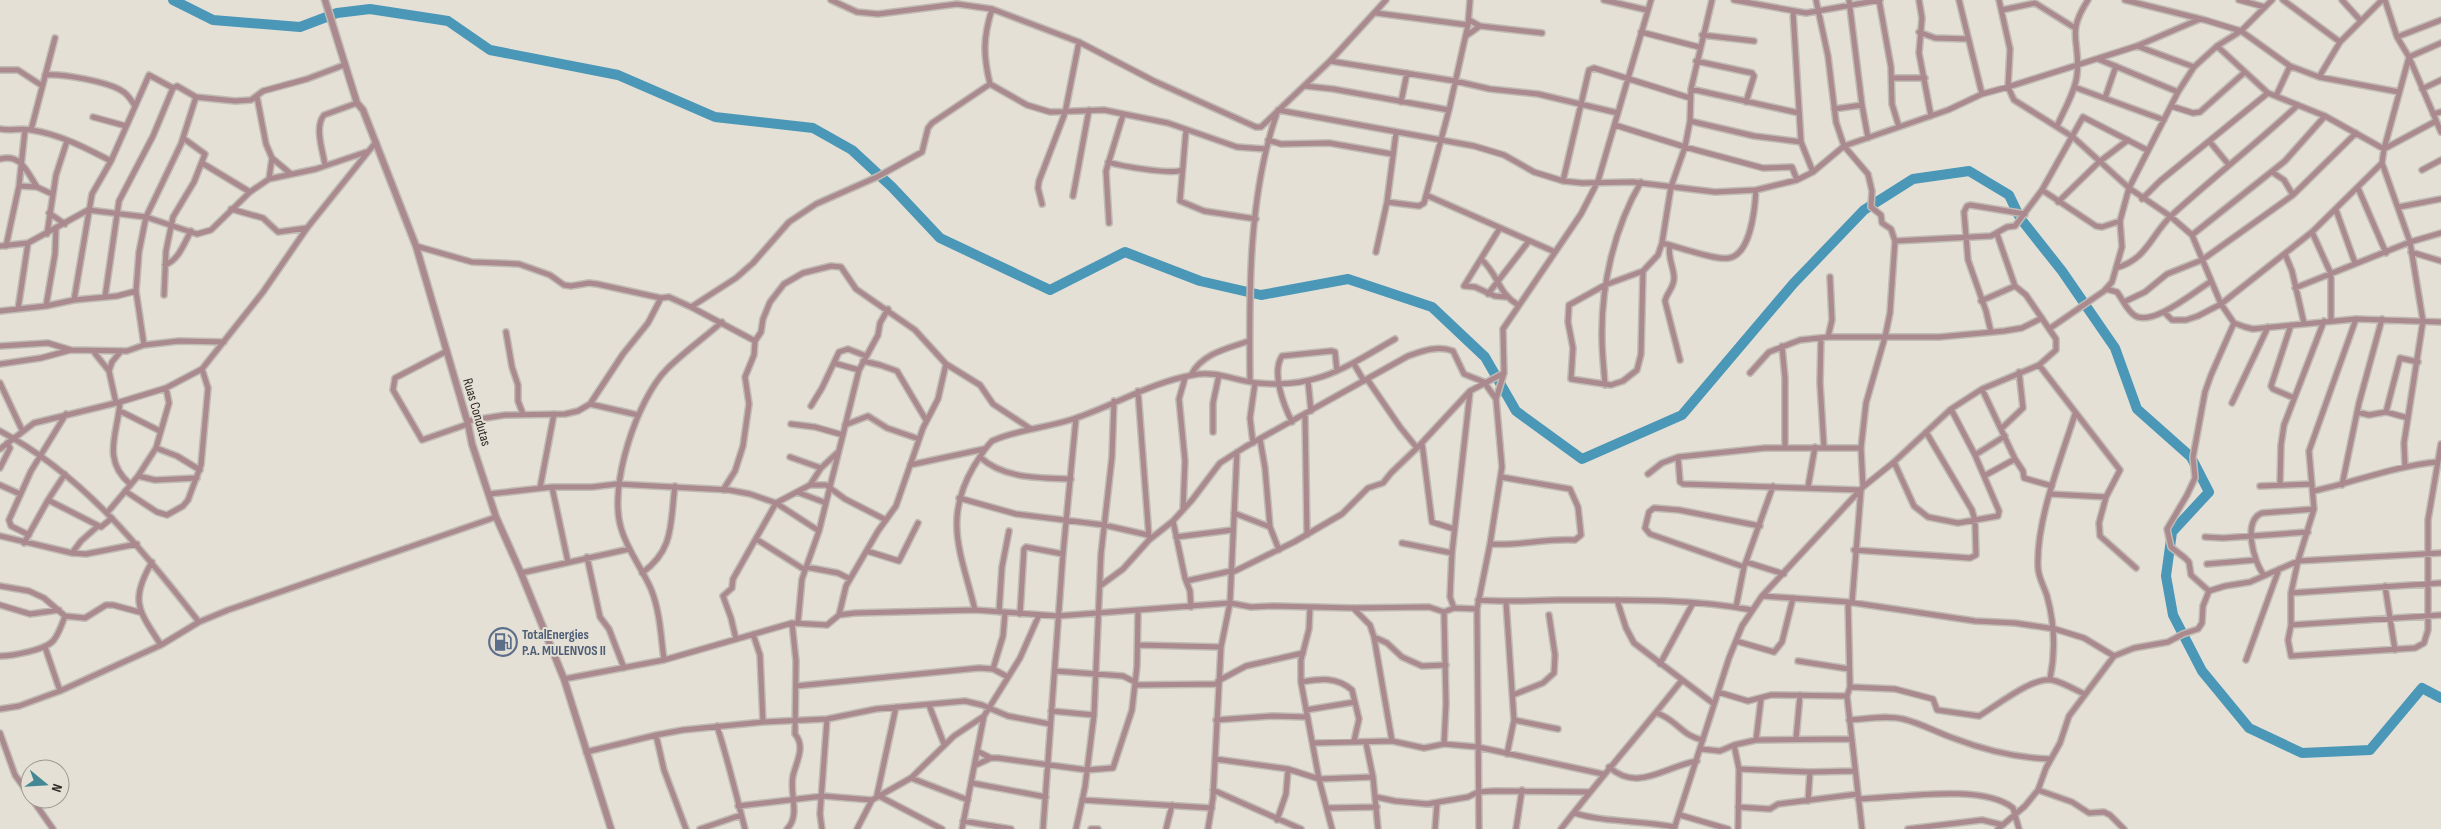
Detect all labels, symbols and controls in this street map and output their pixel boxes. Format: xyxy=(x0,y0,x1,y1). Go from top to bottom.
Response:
street label: Ruas Condutas xyxy=(459,376,495,448)
place label: TotalEnergies P.A. MULENVOS II xyxy=(522,626,606,659)
fuel station icon: TotalEnergies P.A. MULENVOS II xyxy=(488,627,518,657)
north arrow xyxy=(20,759,70,809)
text: N xyxy=(48,782,66,794)

